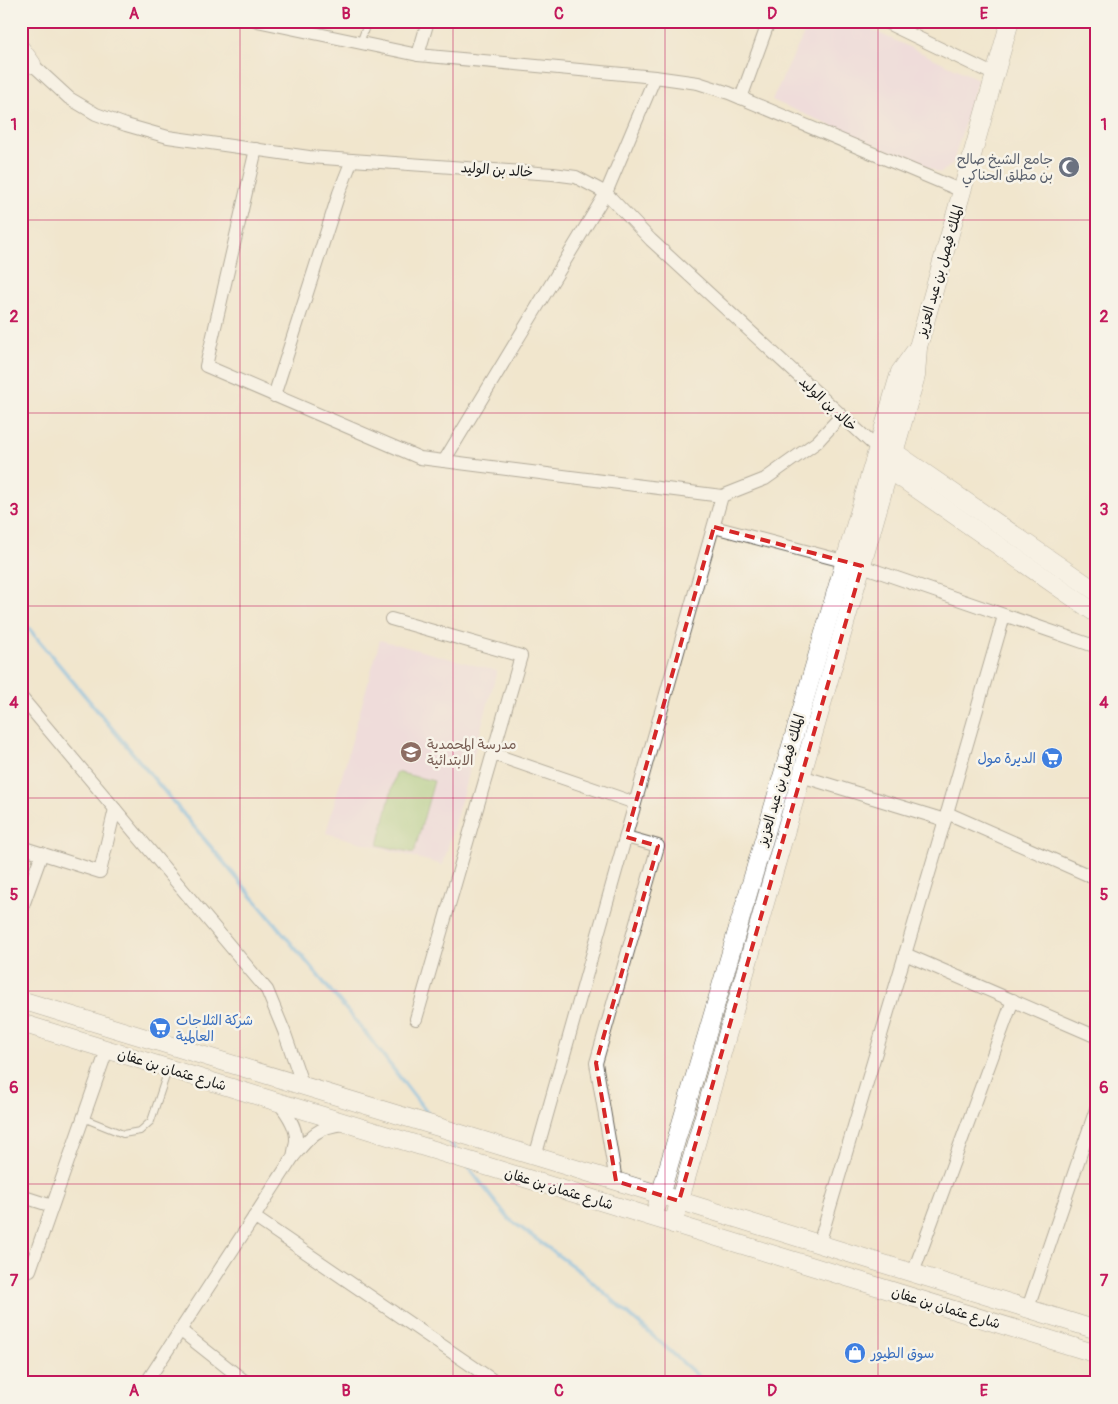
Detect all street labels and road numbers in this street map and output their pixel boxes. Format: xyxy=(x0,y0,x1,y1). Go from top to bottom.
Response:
street label: خالد بن الوليد xyxy=(460,159,534,182)
street label: الملك فيصل بن عبد العزيز xyxy=(913,203,967,340)
street label: خالد بن الوليد xyxy=(795,373,860,436)
street label: الملك فيصل بن عبد العزيز xyxy=(754,712,808,849)
street label: شارع عثمان بن عفان xyxy=(115,1045,228,1096)
street label: شارع عثمان بن عفان xyxy=(502,1164,615,1215)
street label: شارع عثمان بن عفان xyxy=(889,1283,1002,1334)

